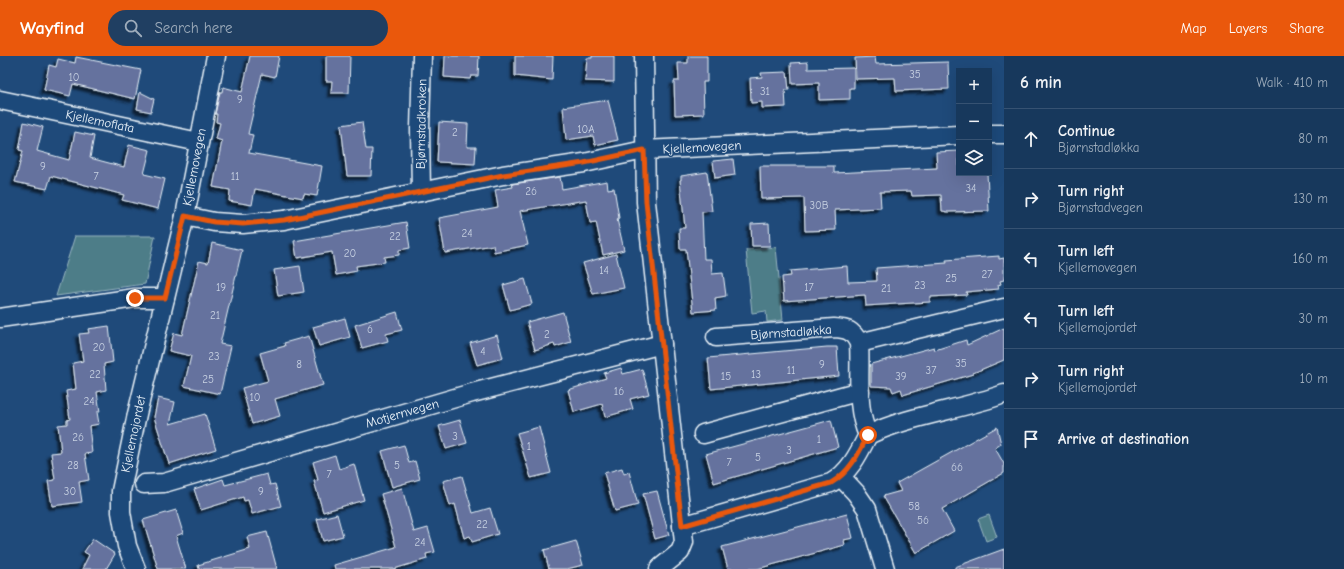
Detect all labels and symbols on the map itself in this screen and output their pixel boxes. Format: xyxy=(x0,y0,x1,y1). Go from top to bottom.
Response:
house number: 35 xyxy=(909,68,921,81)
house number: 10 xyxy=(68,71,80,84)
street label: Bjørnstadkroken xyxy=(413,79,429,169)
house number: 31 xyxy=(760,85,770,98)
house number: 9 xyxy=(237,93,243,106)
street label: Kjellemoflata xyxy=(64,106,136,136)
house number: 10A xyxy=(577,123,595,136)
house number: 2 xyxy=(452,126,458,139)
street label: Kjellemovegen xyxy=(179,127,209,207)
street label: Kjellemovegen xyxy=(662,137,742,157)
house number: 9 xyxy=(40,160,46,173)
house number: 7 xyxy=(93,170,99,183)
house number: 11 xyxy=(231,170,239,183)
house number: 34 xyxy=(966,182,976,195)
house number: 26 xyxy=(525,185,537,198)
house number: 30B xyxy=(809,199,829,212)
house number: 24 xyxy=(461,227,473,240)
house number: 22 xyxy=(389,230,401,243)
house number: 20 xyxy=(344,247,356,260)
house number: 14 xyxy=(599,264,609,277)
house number: 27 xyxy=(982,268,992,281)
house number: 25 xyxy=(945,272,957,285)
house number: 23 xyxy=(914,279,926,292)
house number: 19 xyxy=(216,281,226,294)
house number: 17 xyxy=(804,281,814,294)
house number: 21 xyxy=(881,282,891,295)
route end xyxy=(126,289,144,307)
house number: 21 xyxy=(210,309,220,322)
street label: Bjørnstadløkka xyxy=(750,322,832,342)
house number: 6 xyxy=(367,323,373,336)
house number: 2 xyxy=(544,328,550,341)
house number: 20 xyxy=(93,341,105,354)
house number: 4 xyxy=(480,345,486,358)
house number: 23 xyxy=(208,350,220,363)
house number: 35 xyxy=(955,357,967,370)
house number: 8 xyxy=(296,358,302,371)
house number: 9 xyxy=(819,358,825,371)
house number: 11 xyxy=(787,364,795,377)
house number: 37 xyxy=(926,364,936,377)
house number: 22 xyxy=(89,368,101,381)
house number: 13 xyxy=(751,368,761,381)
house number: 15 xyxy=(721,370,731,383)
house number: 39 xyxy=(895,370,907,383)
house number: 25 xyxy=(202,373,214,386)
house number: 16 xyxy=(614,385,624,398)
house number: 10 xyxy=(249,391,261,404)
street label: Kjellemojordet xyxy=(118,393,149,474)
house number: 24 xyxy=(83,395,95,408)
street label: Motjernvegen xyxy=(364,395,440,431)
route start xyxy=(859,426,877,444)
house number: 3 xyxy=(452,430,458,443)
house number: 26 xyxy=(72,431,84,444)
house number: 1 xyxy=(817,433,821,446)
house number: 1 xyxy=(527,440,531,453)
house number: 3 xyxy=(786,444,792,457)
house number: 5 xyxy=(755,451,761,464)
house number: 7 xyxy=(726,456,732,469)
house number: 28 xyxy=(67,459,79,472)
house number: 5 xyxy=(394,459,400,472)
house number: 66 xyxy=(951,461,963,474)
house number: 7 xyxy=(326,468,332,481)
house number: 30 xyxy=(64,485,76,498)
house number: 9 xyxy=(258,485,264,498)
house number: 58 xyxy=(908,500,920,513)
house number: 56 xyxy=(917,514,929,527)
house number: 22 xyxy=(476,518,488,531)
house number: 24 xyxy=(414,536,426,549)

